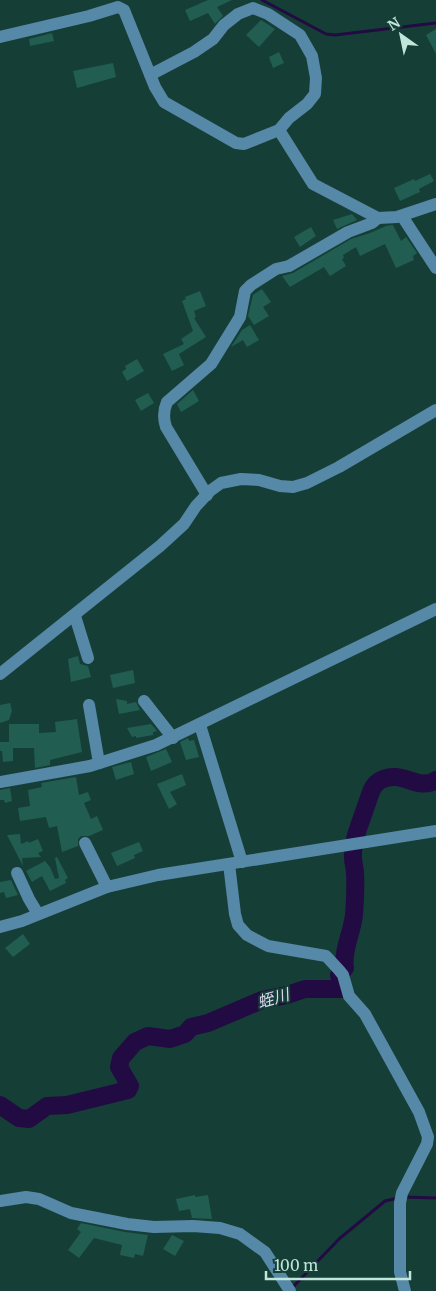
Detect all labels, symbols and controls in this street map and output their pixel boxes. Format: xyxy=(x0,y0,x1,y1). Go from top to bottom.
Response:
north arrow xyxy=(376,10,426,60)
text: N xyxy=(384,14,403,35)
water label: 蛭川 xyxy=(255,983,293,1012)
scale bar xyxy=(266,1248,410,1280)
text: 100 m xyxy=(274,1256,318,1275)

